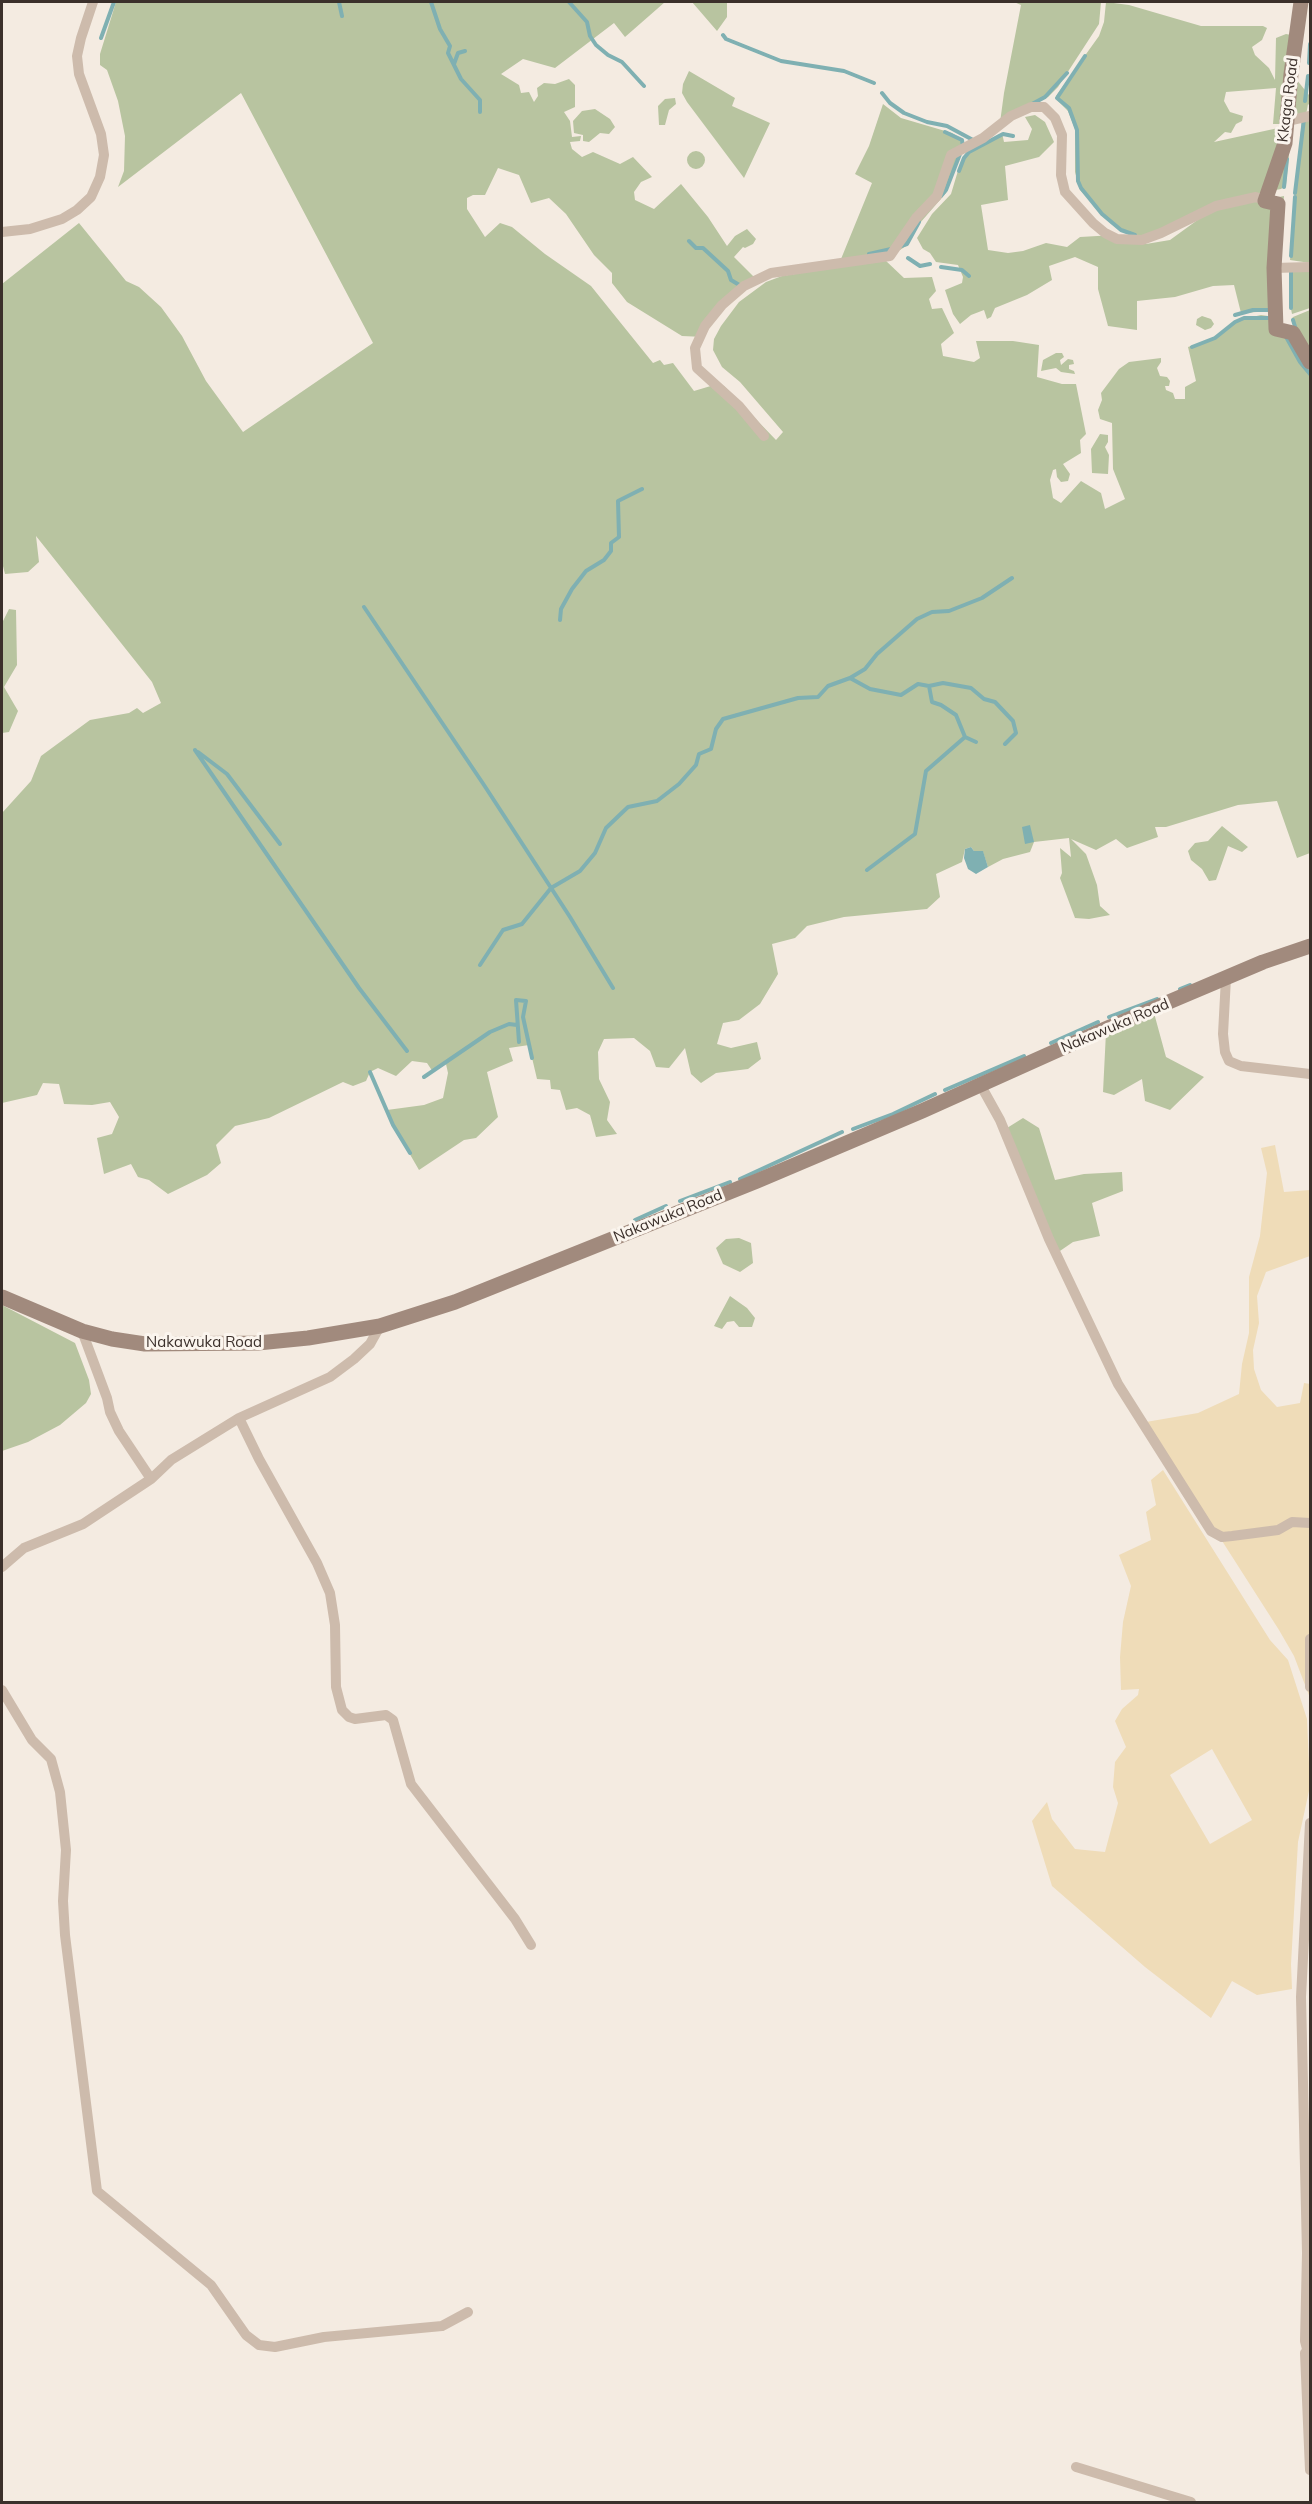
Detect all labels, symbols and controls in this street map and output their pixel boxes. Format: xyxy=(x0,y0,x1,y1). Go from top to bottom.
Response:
street label: Kkaga Road xyxy=(1274,57,1302,143)
street label: Nakawuka Road xyxy=(1058,995,1172,1057)
street label: Nakawuka Road xyxy=(611,1186,725,1246)
street label: Nakawuka Road xyxy=(146,1333,262,1351)

